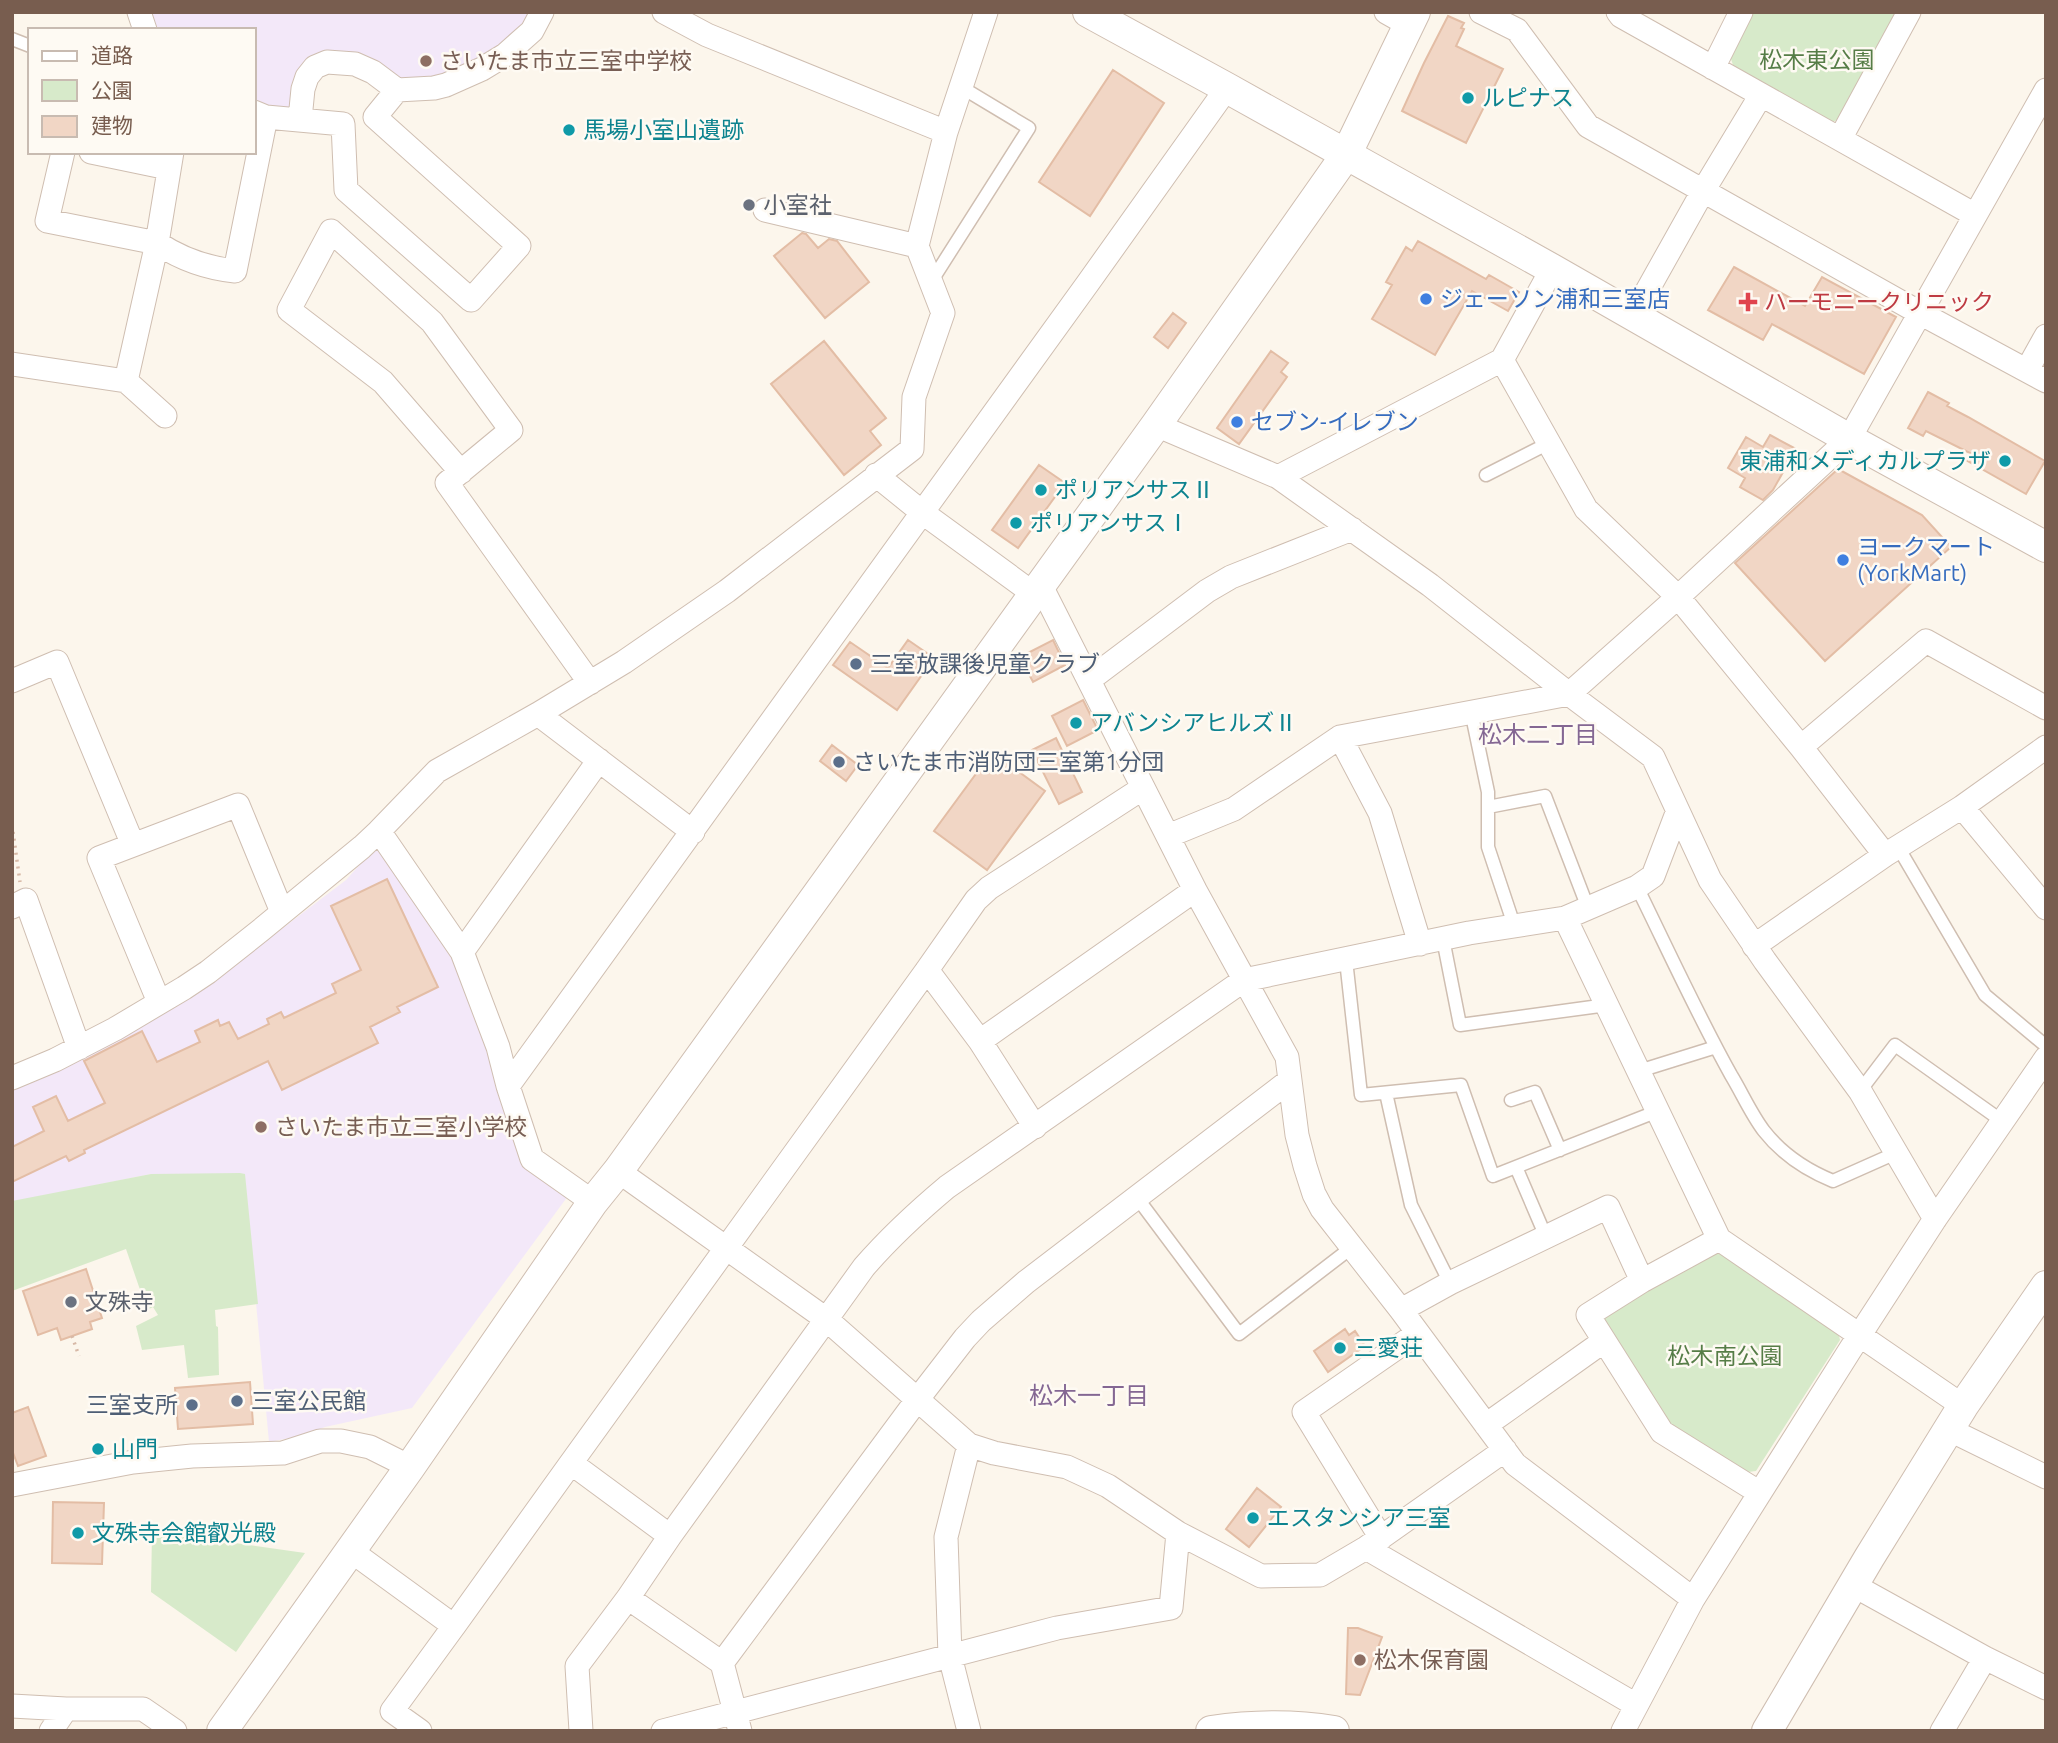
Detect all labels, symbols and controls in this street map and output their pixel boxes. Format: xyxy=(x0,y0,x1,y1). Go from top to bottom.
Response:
legend xyxy=(28,28,256,154)
text: 道路 xyxy=(91,43,133,67)
park label: 松木東公園 xyxy=(1760,47,1875,72)
place label: さいたま市立三室中学校 xyxy=(440,48,692,73)
marker: さいたま市立三室中学校 xyxy=(418,53,434,69)
text: 公園 xyxy=(91,78,133,102)
place label: ルピナス xyxy=(1482,85,1574,110)
marker: ルピナス xyxy=(1460,90,1476,106)
text: 建物 xyxy=(91,113,133,137)
place label: 馬場小室山遺跡 xyxy=(583,117,744,142)
marker: 馬場小室山遺跡 xyxy=(561,122,577,138)
place label: 小室社 xyxy=(763,192,832,217)
marker: 小室社 xyxy=(741,197,757,213)
place label: ジェーソン浦和三室店 xyxy=(1440,286,1670,311)
place label: ハーモニークリニック xyxy=(1764,289,1994,314)
marker: ジェーソン浦和三室店 xyxy=(1418,291,1434,307)
marker: ハーモニークリニック xyxy=(1738,292,1758,312)
place label: セブン-イレブン xyxy=(1251,409,1419,434)
marker: セブン-イレブン xyxy=(1229,414,1245,430)
place label: 東浦和メディカルプラザ xyxy=(1740,448,1991,473)
marker: 東浦和メディカルプラザ xyxy=(1997,453,2013,469)
place label: ポリアンサスⅡ xyxy=(1055,477,1215,502)
marker: ポリアンサスⅡ xyxy=(1033,482,1049,498)
place label: ポリアンサスⅠ xyxy=(1030,510,1190,535)
marker: ポリアンサスⅠ xyxy=(1008,515,1024,531)
place label: ヨークマート (YorkMart) xyxy=(1857,534,1995,586)
marker: ヨークマート (YorkMart) xyxy=(1835,552,1851,568)
place label: 三室放課後児童クラブ xyxy=(870,651,1100,676)
marker: 三室放課後児童クラブ xyxy=(848,656,864,672)
place label: アバンシアヒルズⅡ xyxy=(1090,710,1297,735)
marker: アバンシアヒルズⅡ xyxy=(1068,715,1084,731)
district label: 松木二丁目 xyxy=(1478,721,1598,748)
place label: さいたま市消防団三室第1分団 xyxy=(853,749,1164,774)
marker: さいたま市消防団三室第1分団 xyxy=(831,754,847,770)
place label: さいたま市立三室小学校 xyxy=(275,1114,527,1139)
marker: さいたま市立三室小学校 xyxy=(253,1119,269,1135)
place label: 文殊寺 xyxy=(85,1289,154,1314)
marker: 文殊寺 xyxy=(63,1294,79,1310)
place label: 三愛荘 xyxy=(1354,1335,1423,1360)
marker: 三愛荘 xyxy=(1332,1340,1348,1356)
park label: 松木南公園 xyxy=(1668,1343,1783,1368)
district label: 松木一丁目 xyxy=(1029,1382,1149,1409)
place label: 三室公民館 xyxy=(251,1388,366,1413)
place label: 三室支所 xyxy=(86,1392,178,1417)
marker: 三室公民館 xyxy=(229,1393,245,1409)
marker: 三室支所 xyxy=(184,1397,200,1413)
place label: 山門 xyxy=(112,1436,158,1461)
marker: 山門 xyxy=(90,1441,106,1457)
place label: エスタンシア三室 xyxy=(1267,1505,1451,1530)
marker: エスタンシア三室 xyxy=(1245,1510,1261,1526)
place label: 文殊寺会館叡光殿 xyxy=(92,1520,276,1545)
marker: 文殊寺会館叡光殿 xyxy=(70,1525,86,1541)
place label: 松木保育園 xyxy=(1374,1647,1489,1672)
marker: 松木保育園 xyxy=(1352,1652,1368,1668)

